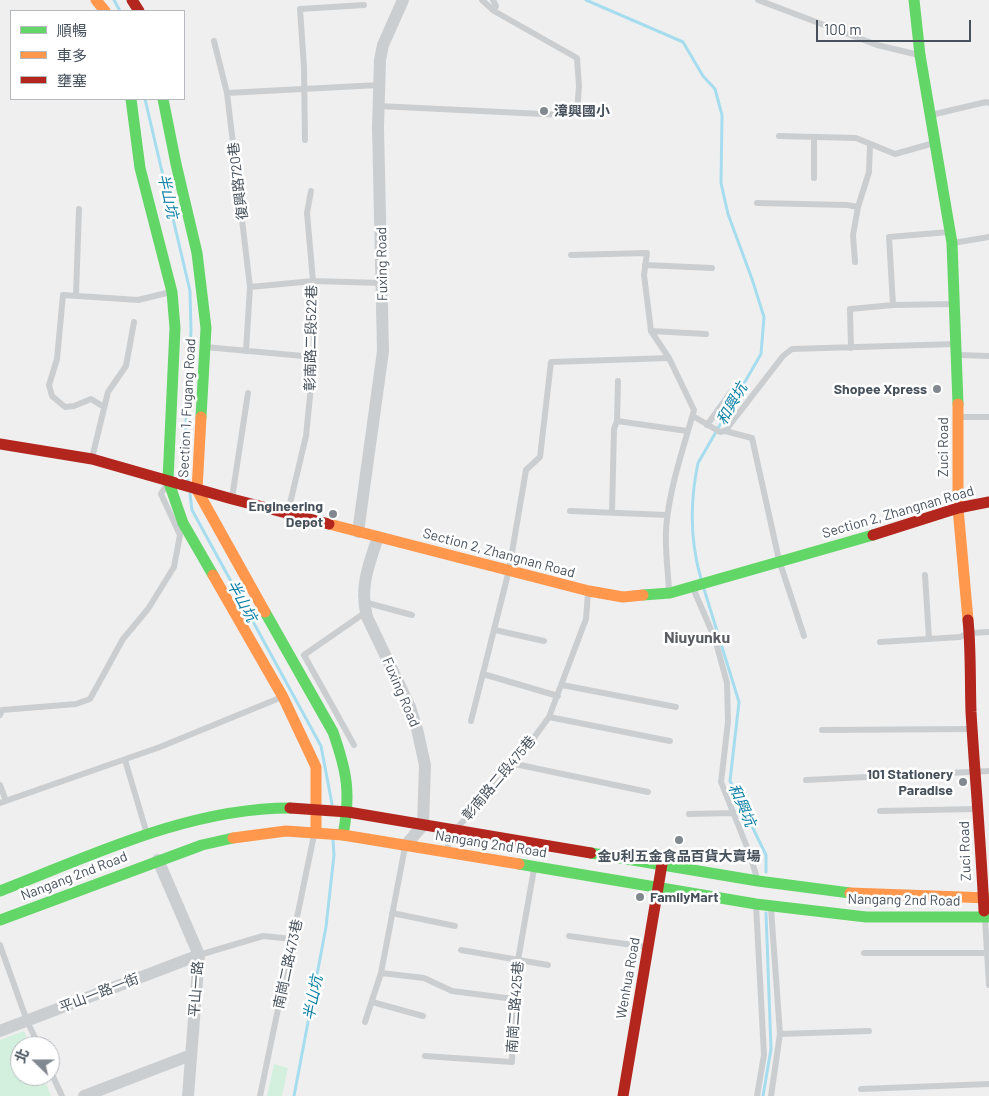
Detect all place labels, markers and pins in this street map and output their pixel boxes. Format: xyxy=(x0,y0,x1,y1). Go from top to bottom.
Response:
place label: 漳興國小 xyxy=(554,103,610,119)
marker: 漳興國小 xyxy=(538,105,550,117)
place label: Shopee Xpress xyxy=(834,381,927,397)
marker: Shopee Xpress xyxy=(931,383,943,395)
place label: Engineering Depot xyxy=(249,498,323,530)
marker: Engineering Depot xyxy=(327,508,339,520)
place label: 101 Stationery Paradise xyxy=(867,766,953,799)
marker: 101 Stationery Paradise xyxy=(957,776,969,788)
marker: 金U利五金食品百貨大賣場 xyxy=(673,834,685,846)
place label: 金U利五金食品百貨大賣場 xyxy=(598,848,760,864)
place label: FamilyMart xyxy=(650,889,718,905)
marker: FamilyMart xyxy=(634,891,646,903)

